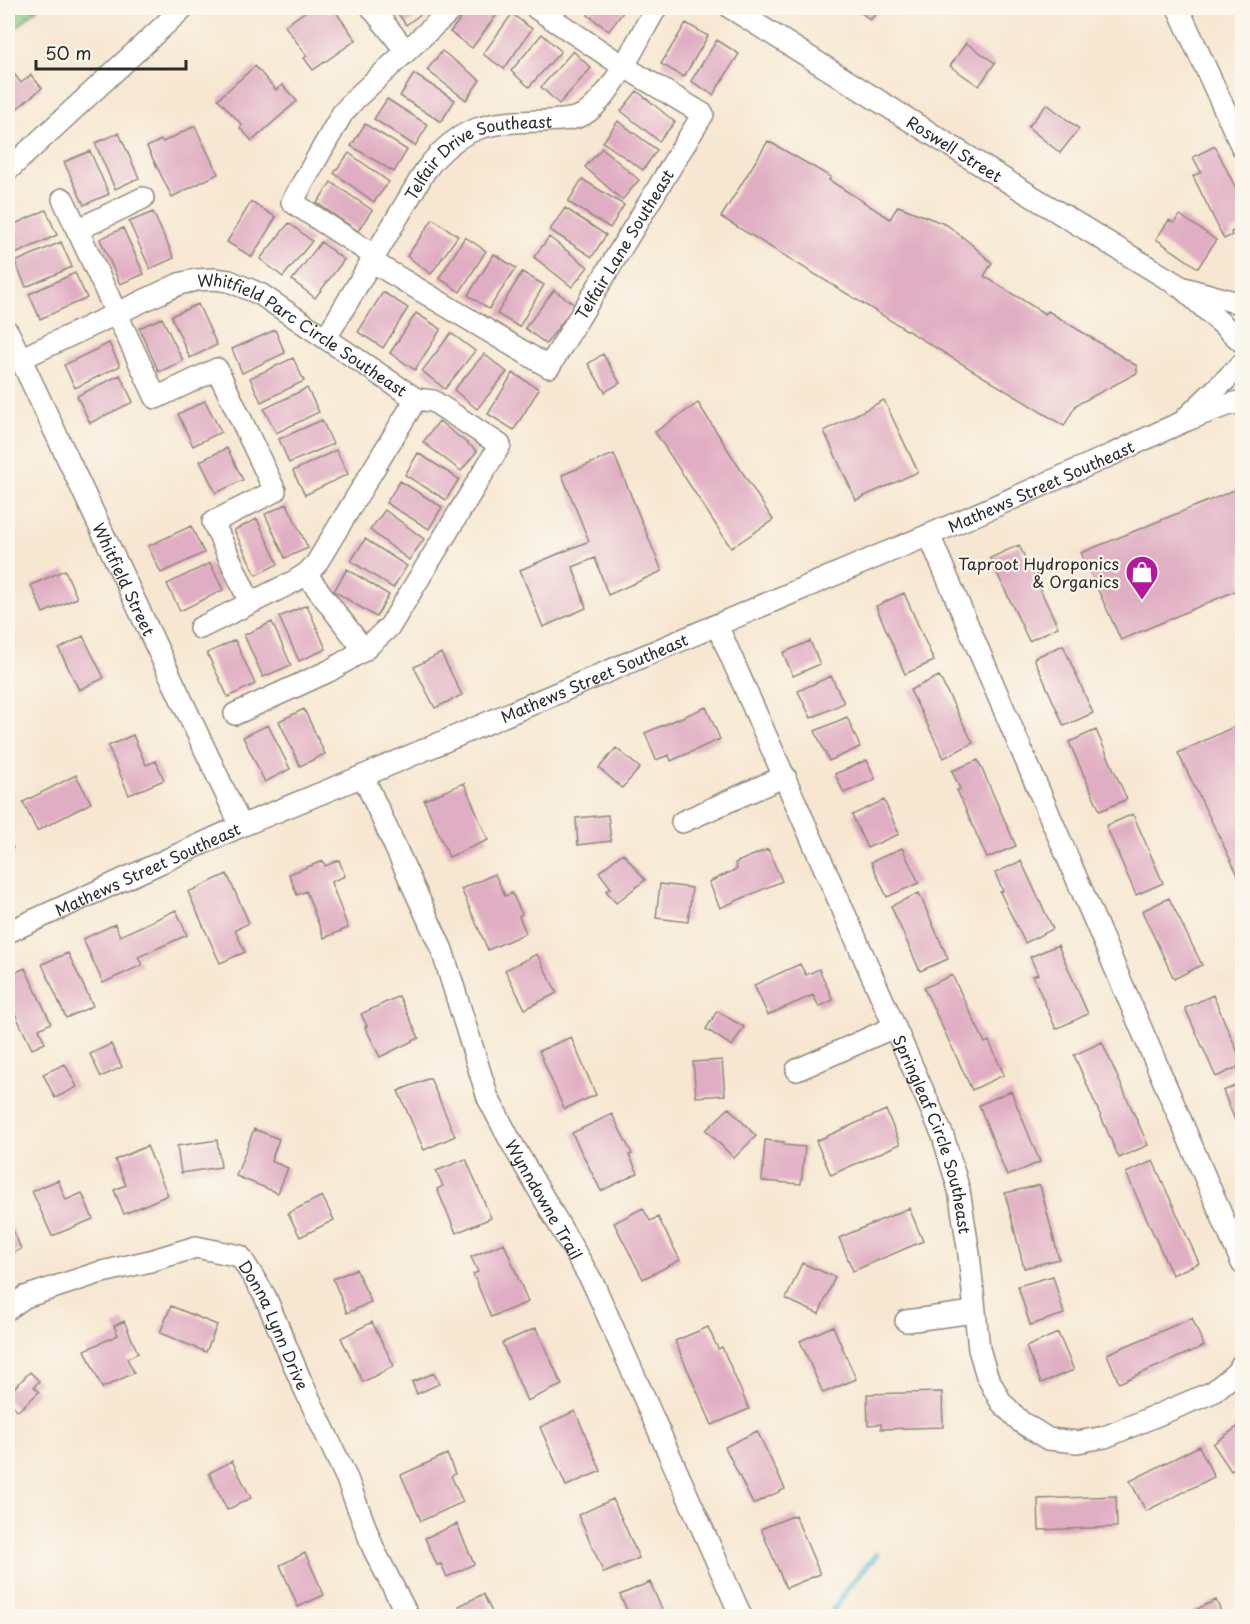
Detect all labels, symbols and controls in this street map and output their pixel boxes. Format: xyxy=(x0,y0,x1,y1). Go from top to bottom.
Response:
scale bar xyxy=(36,33,186,71)
text: 50 m xyxy=(45,39,92,66)
street label: Telfair Drive Southeast xyxy=(398,109,553,205)
street label: Roswell Street xyxy=(902,109,1007,188)
street label: Telfair Lane Southeast xyxy=(569,164,679,324)
street label: Whitfield Parc Circle Southeast xyxy=(197,267,412,402)
street label: Mathews Street Southeast xyxy=(944,434,1138,538)
street label: Whitfield Street xyxy=(87,518,162,640)
place label: Taproot Hydroponics & Organics xyxy=(958,551,1119,593)
shop icon: Taproot Hydroponics & Organics xyxy=(1124,554,1160,601)
street label: Mathews Street Southeast xyxy=(497,627,691,728)
street label: Mathews Street Southeast xyxy=(51,816,244,921)
street label: Springleaf Circle Southeast xyxy=(888,1031,978,1235)
street label: Wynndowne Trail xyxy=(500,1135,589,1264)
street label: Donna Lynn Drive xyxy=(233,1255,315,1394)

